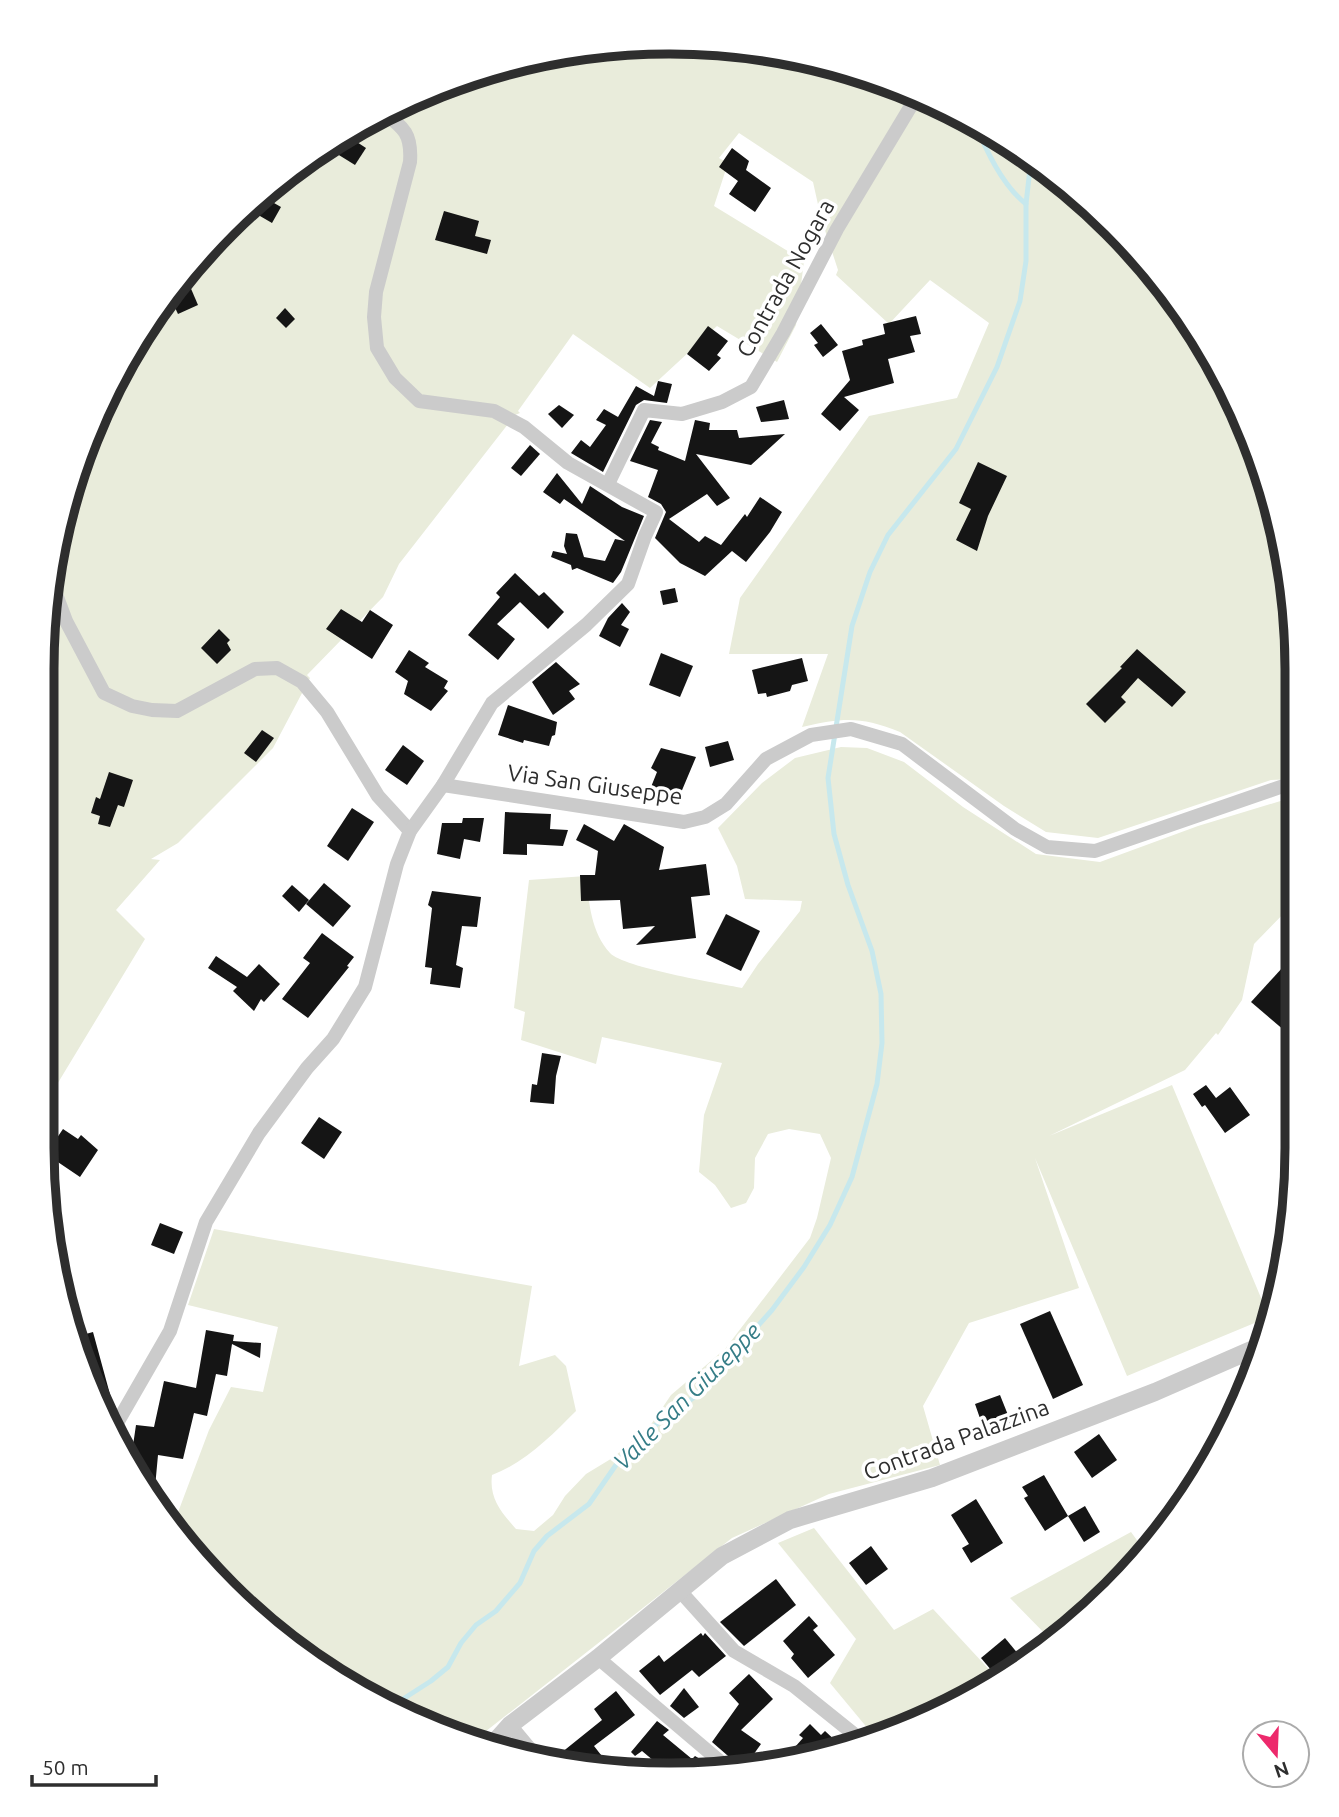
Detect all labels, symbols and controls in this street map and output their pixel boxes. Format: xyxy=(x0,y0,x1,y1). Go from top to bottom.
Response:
street label: Contrada Nogara xyxy=(731,195,839,361)
street label: Via San Giuseppe xyxy=(506,759,684,809)
water label: Valle San Giuseppe xyxy=(608,1317,766,1475)
street label: Contrada Palazzina xyxy=(860,1394,1052,1484)
north arrow xyxy=(1241,1719,1311,1789)
scale bar xyxy=(32,1744,156,1788)
text: 50 m xyxy=(42,1755,89,1779)
text: N xyxy=(1271,1757,1292,1783)

